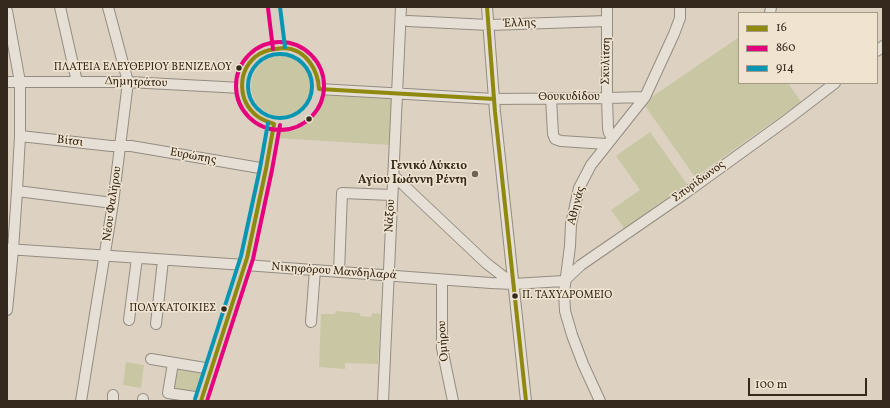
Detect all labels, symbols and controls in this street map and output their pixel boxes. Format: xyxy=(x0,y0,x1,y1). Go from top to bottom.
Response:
legend xyxy=(738,12,878,84)
street label: Έλλης xyxy=(504,16,536,32)
text: 16 xyxy=(776,20,787,36)
street label: Σκυλίτση xyxy=(599,37,615,85)
text: 860 xyxy=(776,40,795,56)
text: 914 xyxy=(776,60,794,76)
place label: ΠΛΑΤΕΙΑ ΕΛΕΥΘΕΡΙΟΥ ΒΕΝΙΖΕΛΟΥ xyxy=(54,61,232,75)
marker: ΠΛΑΤΕΙΑ ΕΛΕΥΘΕΡΙΟΥ ΒΕΝΙΖΕΛΟΥ xyxy=(234,63,244,73)
street label: Δημητράτου xyxy=(104,75,168,91)
street label: Θουκυδίδου xyxy=(538,91,600,105)
unlabelled marker xyxy=(304,114,314,124)
street label: Βίτσι xyxy=(56,133,84,151)
street label: Ευρώπης xyxy=(169,146,217,168)
street label: Σπυρίδωνος xyxy=(670,158,728,206)
place label: Γενικό Λύκειο Αγίου Ιωάννη Ρέντη xyxy=(358,160,467,188)
street label: Νέου Φαλήρου xyxy=(101,165,125,243)
marker: Γενικό Λύκειο Αγίου Ιωάννη Ρέντη xyxy=(470,169,480,179)
street label: Αθηνάς xyxy=(565,185,589,227)
street label: Νάξου xyxy=(383,199,399,233)
street label: Νικηφόρου Μανδηλαρά xyxy=(271,260,397,284)
place label: Π. ΤΑΧΥΔΡΟΜΕΙΟ xyxy=(522,289,612,303)
marker: Π. ΤΑΧΥΔΡΟΜΕΙΟ xyxy=(510,291,520,301)
place label: ΠΟΛΥΚΑΤΟΙΚΙΕΣ xyxy=(129,302,216,316)
marker: ΠΟΛΥΚΑΤΟΙΚΙΕΣ xyxy=(219,304,229,314)
street label: Ομήρου xyxy=(435,320,453,362)
scale bar xyxy=(750,370,869,396)
text: 100 m xyxy=(755,377,787,393)

